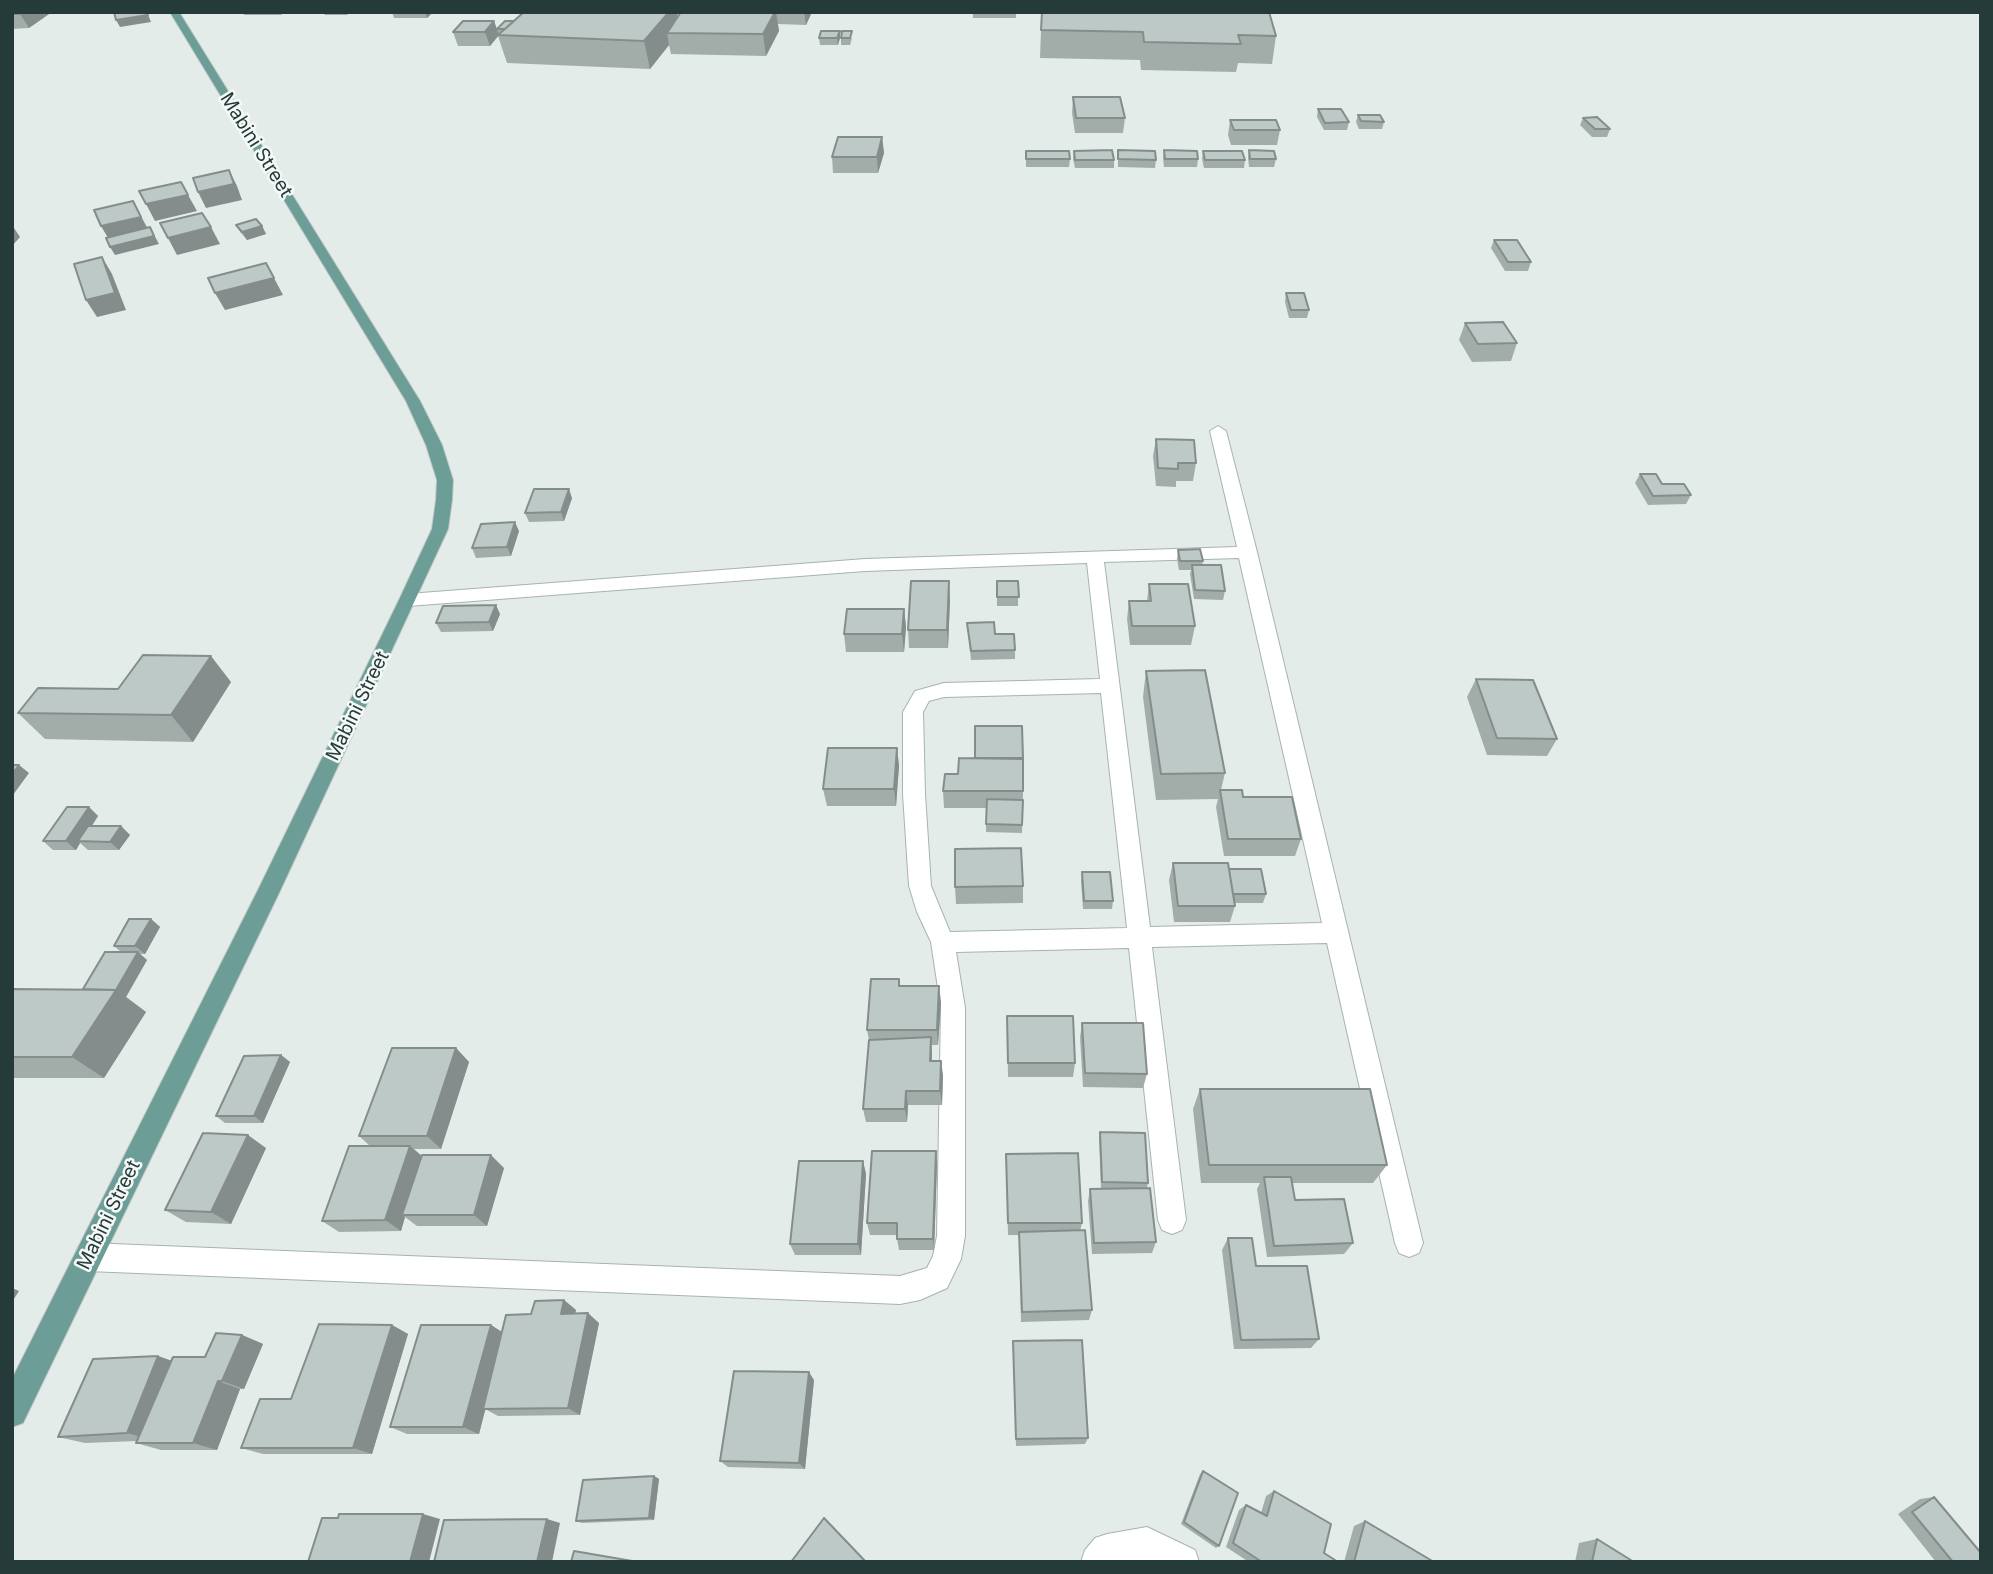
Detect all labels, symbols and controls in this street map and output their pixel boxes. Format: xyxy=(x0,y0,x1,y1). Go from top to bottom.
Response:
street label: Mabini Street xyxy=(215,89,297,201)
street label: Mabini Street xyxy=(322,648,394,764)
street label: Mabini Street xyxy=(73,1157,145,1273)

